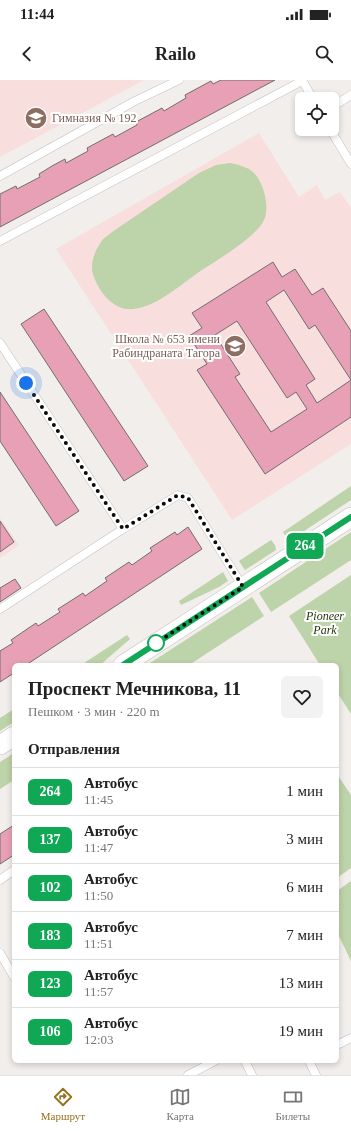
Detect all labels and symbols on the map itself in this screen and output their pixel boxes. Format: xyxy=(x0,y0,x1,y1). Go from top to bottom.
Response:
school or university icon: Гимназия № 192 xyxy=(23,105,49,131)
place label: Гимназия № 192 xyxy=(52,111,136,125)
place label: Школа № 653 имени Рабиндраната Тагора xyxy=(112,332,221,360)
school or university icon: Школа № 653 имени Рабиндраната Тагора xyxy=(222,333,248,359)
your location xyxy=(16,373,36,393)
line badge: 264 xyxy=(282,533,328,559)
park label: Pioneer Park xyxy=(305,609,344,637)
unlabelled marker xyxy=(147,634,165,652)

